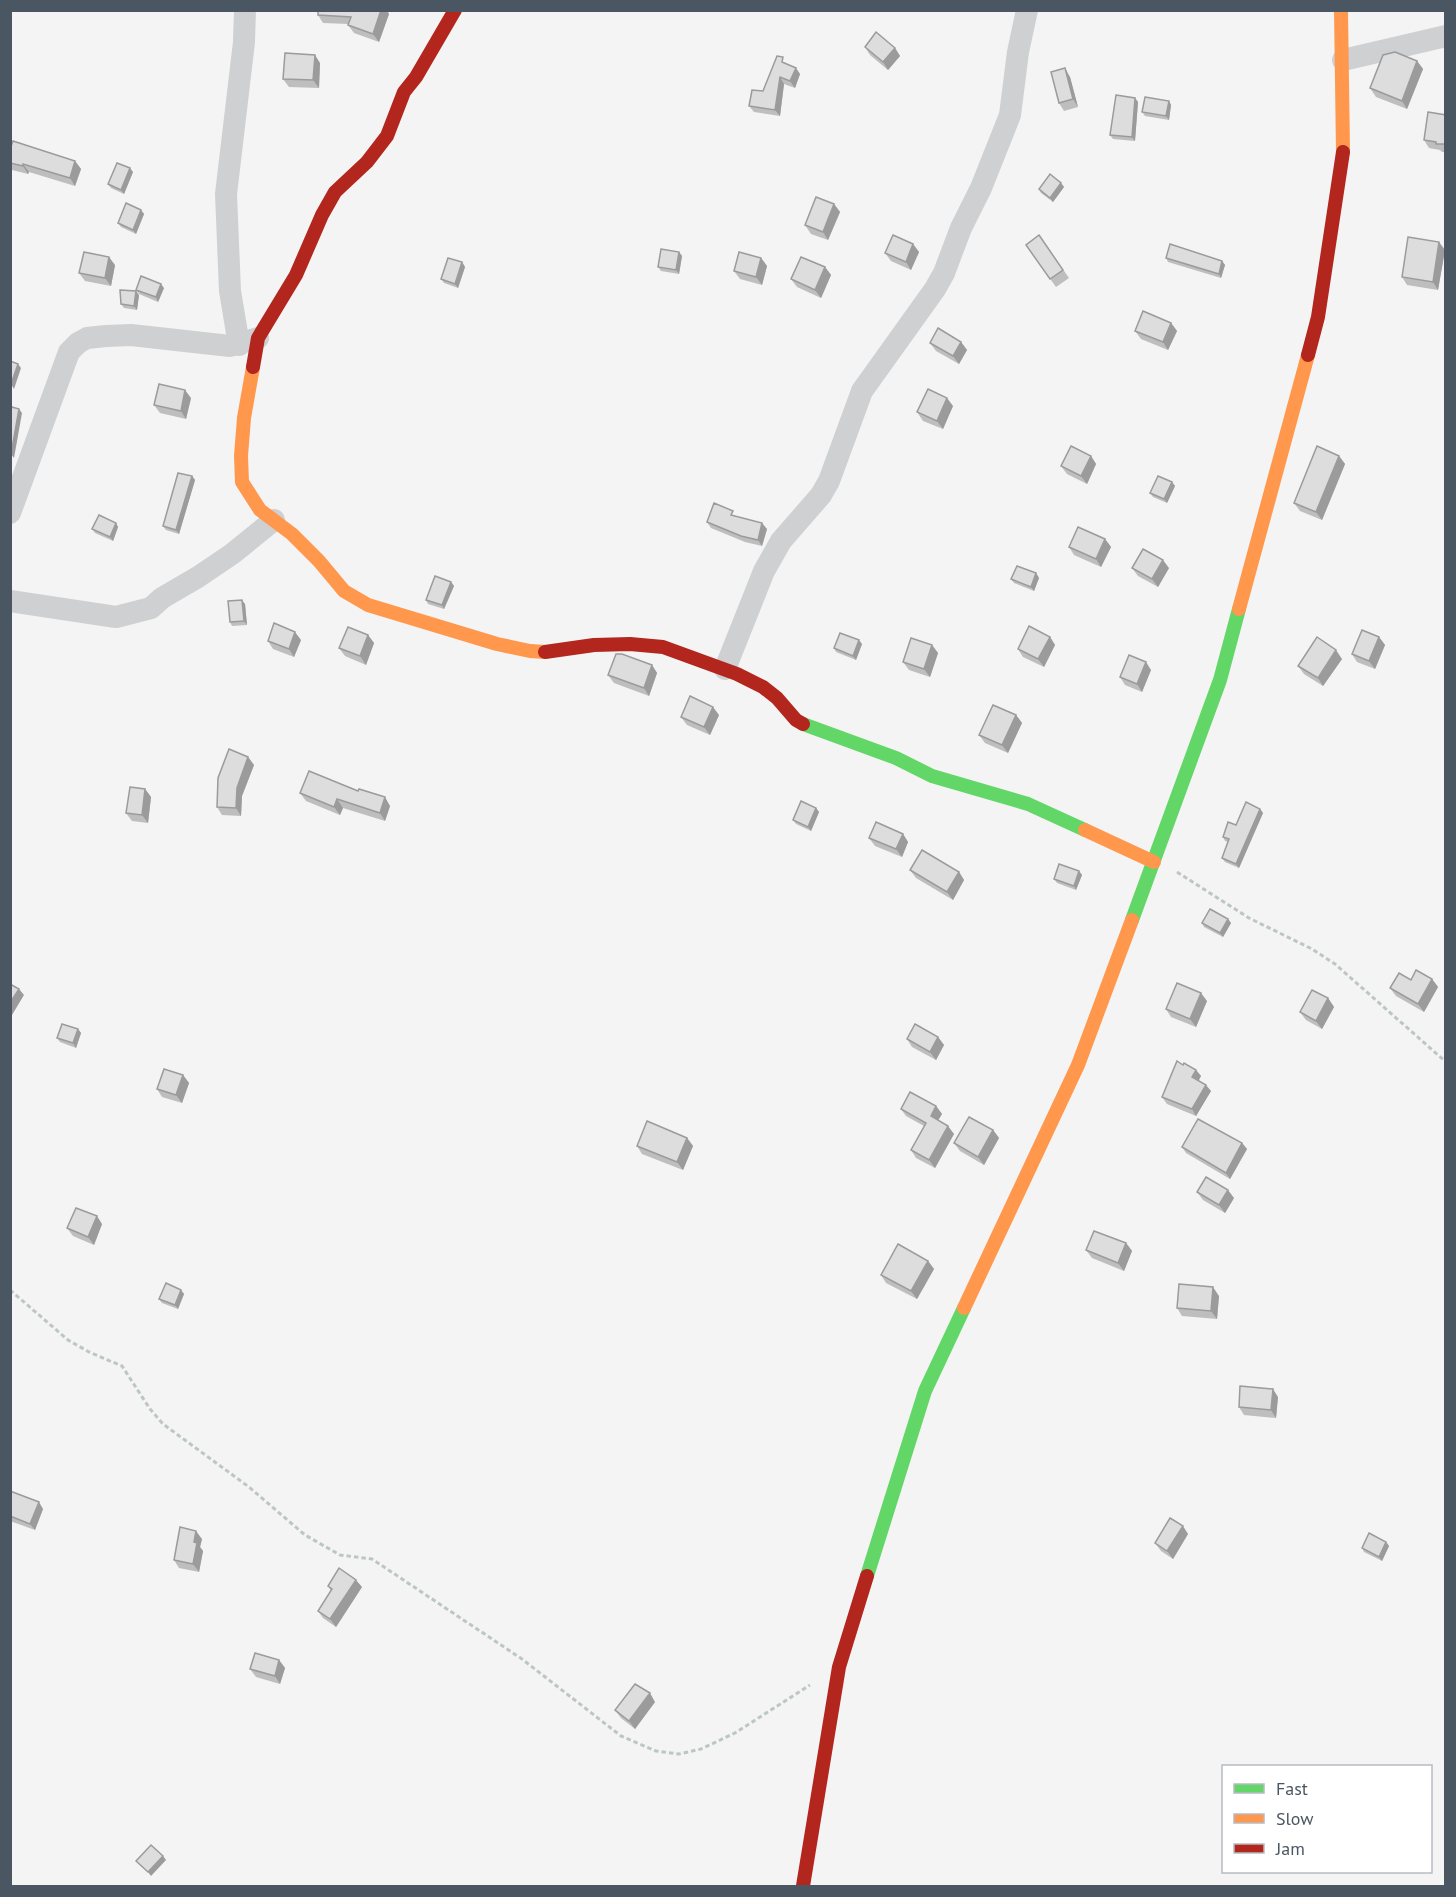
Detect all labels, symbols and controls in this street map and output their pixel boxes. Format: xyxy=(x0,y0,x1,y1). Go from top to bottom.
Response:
legend xyxy=(1222,1765,1432,1873)
text: Fast xyxy=(1276,1777,1308,1800)
text: Slow xyxy=(1276,1807,1314,1830)
text: Jam xyxy=(1275,1837,1305,1860)

